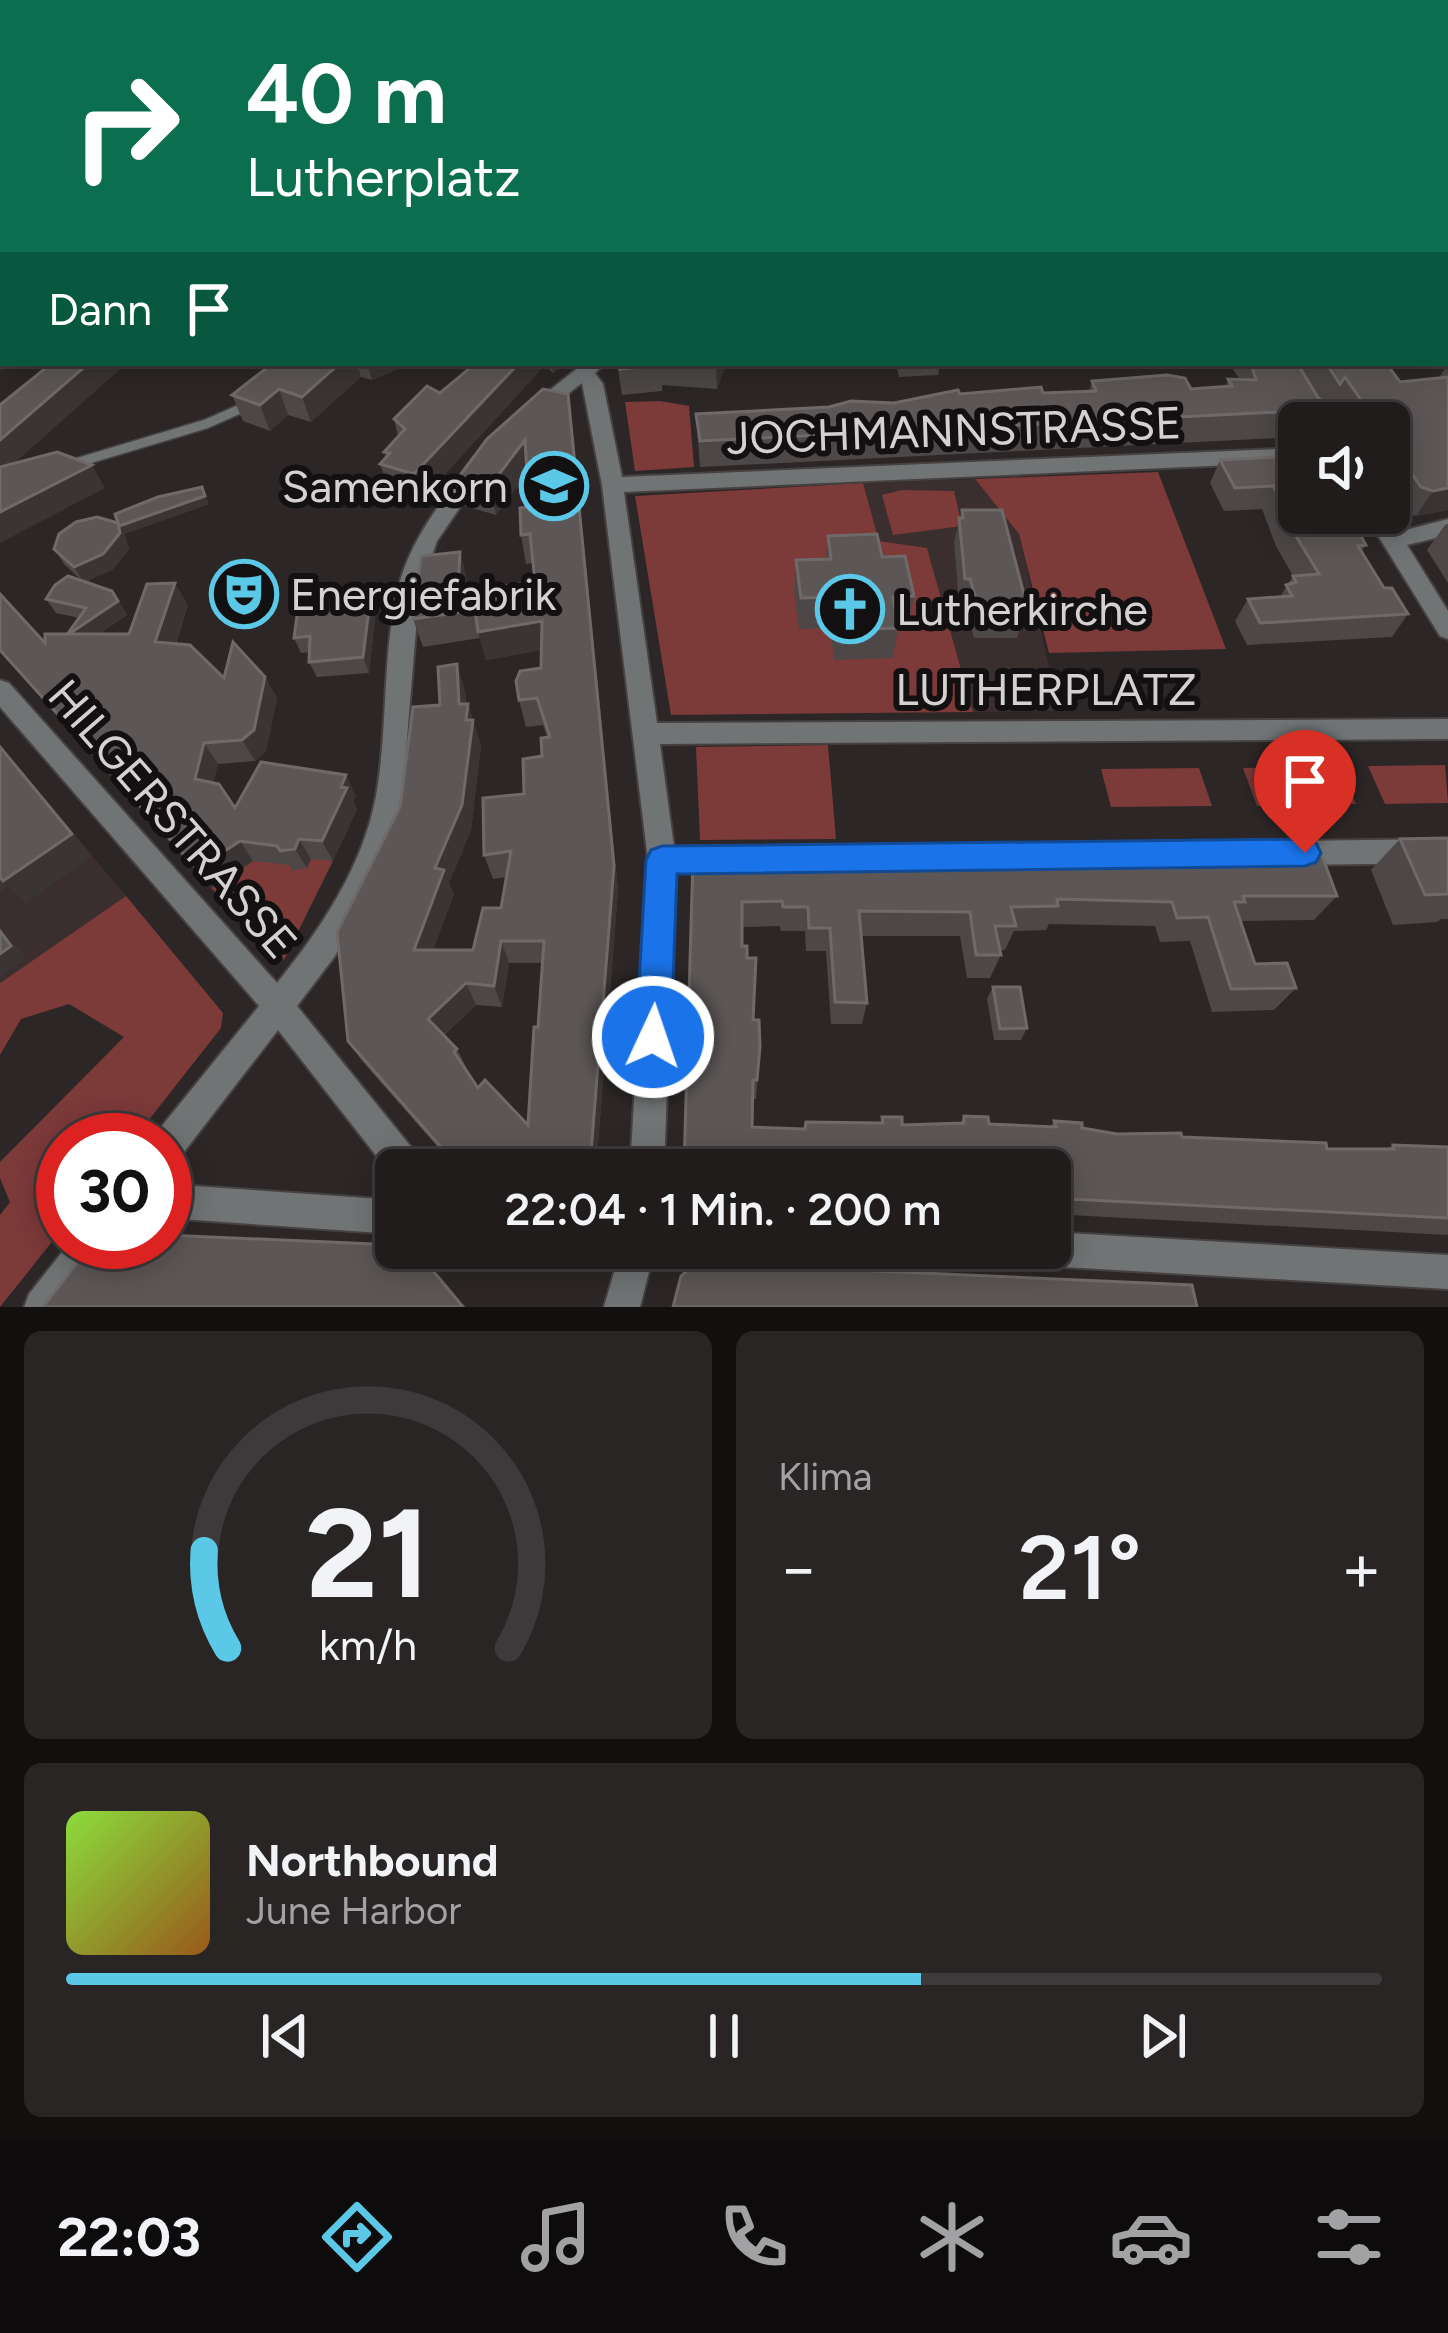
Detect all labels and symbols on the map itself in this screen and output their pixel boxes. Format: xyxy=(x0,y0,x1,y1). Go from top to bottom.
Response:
street label: JOCHMANNSTRASSE xyxy=(725,395,1183,465)
school or university icon: Samenkorn xyxy=(519,451,589,521)
place label: Samenkorn xyxy=(282,459,508,513)
theatre icon: Energiefabrik xyxy=(209,559,279,629)
place label: Energiefabrik xyxy=(290,567,556,621)
church icon: Lutherkirche xyxy=(815,574,885,644)
place label: Lutherkirche xyxy=(896,582,1148,636)
street label: LUTHERPLATZ xyxy=(895,662,1197,716)
street label: HILGERSTRASSE xyxy=(37,669,309,969)
pin xyxy=(1254,730,1356,853)
position arrow xyxy=(590,974,716,1100)
speed limit sign: 30 xyxy=(36,1113,192,1269)

